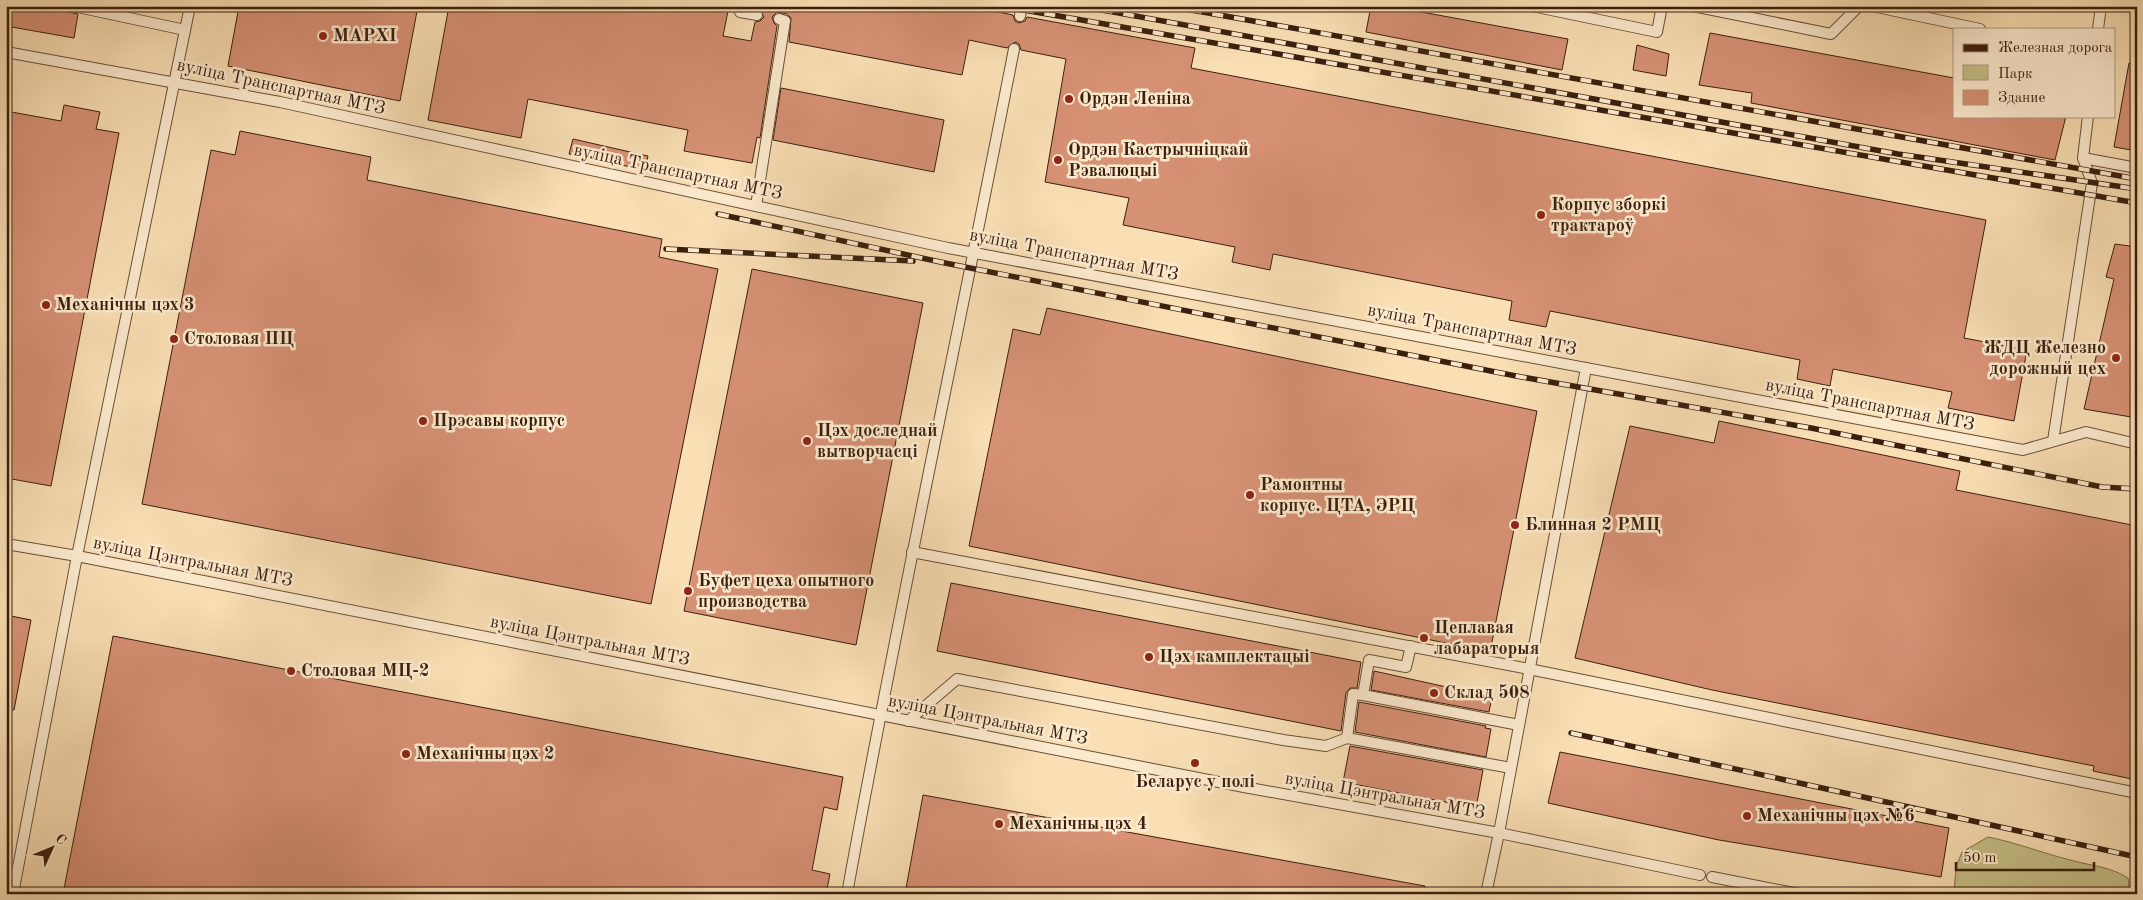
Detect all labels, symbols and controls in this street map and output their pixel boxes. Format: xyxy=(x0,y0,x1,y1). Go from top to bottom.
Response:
place label: МАРХІ xyxy=(333,27,397,45)
legend xyxy=(1953,28,2116,118)
marker: МАРХІ xyxy=(317,30,329,42)
text: Железная дорога xyxy=(1998,41,2113,56)
street label: вуліца Транспартная МТЗ xyxy=(175,56,387,118)
text: Парк xyxy=(1998,67,2033,82)
place label: Ордэн Леніна xyxy=(1079,90,1191,108)
text: Здание xyxy=(1998,91,2045,106)
marker: Ордэн Леніна xyxy=(1063,93,1075,105)
street label: вуліца Транспартная МТЗ xyxy=(572,141,784,203)
place label: Ордэн Кастрычніцкай Рэвалюцыі xyxy=(1068,141,1249,180)
marker: Ордэн Кастрычніцкай Рэвалюцыі xyxy=(1052,154,1064,166)
place label: Корпус зборкі трактароў xyxy=(1551,196,1666,235)
marker: Корпус зборкі трактароў xyxy=(1535,209,1547,221)
street label: вуліца Транспартная МТЗ xyxy=(968,226,1180,284)
place label: Механічны цэх 3 xyxy=(56,296,194,314)
marker: Механічны цэх 3 xyxy=(40,299,52,311)
street label: вуліца Транспартная МТЗ xyxy=(1366,301,1578,359)
place label: Столовая ПЦ xyxy=(184,330,294,348)
marker: Столовая ПЦ xyxy=(168,333,180,345)
place label: ЖДЦ Железно дорожный цех xyxy=(1984,339,2106,378)
marker: ЖДЦ Железно дорожный цех xyxy=(2110,352,2122,364)
street label: вуліца Транспартная МТЗ xyxy=(1764,376,1976,434)
place label: Прэсавы корпус xyxy=(433,412,565,430)
marker: Прэсавы корпус xyxy=(417,415,429,427)
place label: Цэх доследнай вытворчасці xyxy=(817,422,938,461)
marker: Цэх доследнай вытворчасці xyxy=(801,435,813,447)
place label: Рамонтны корпус. ЦТА, ЭРЦ xyxy=(1260,476,1415,515)
marker: Рамонтны корпус. ЦТА, ЭРЦ xyxy=(1244,489,1256,501)
place label: Блинная 2 РМЦ xyxy=(1525,516,1661,534)
marker: Блинная 2 РМЦ xyxy=(1509,519,1521,531)
street label: вуліца Цэнтральная МТЗ xyxy=(92,534,294,590)
place label: Буфет цеха опытного производства xyxy=(698,572,874,611)
marker: Буфет цеха опытного производства xyxy=(682,585,694,597)
street label: вуліца Цэнтральная МТЗ xyxy=(489,613,691,669)
place label: Цеплавая лабараторыя xyxy=(1434,619,1539,658)
marker: Цеплавая лабараторыя xyxy=(1418,632,1430,644)
place label: Цэх камплектацыі xyxy=(1159,648,1310,666)
marker: Цэх камплектацыі xyxy=(1143,651,1155,663)
place label: Столовая МЦ-2 xyxy=(301,662,429,680)
marker: Столовая МЦ-2 xyxy=(285,665,297,677)
place label: Склад 508 xyxy=(1444,684,1530,702)
marker: Склад 508 xyxy=(1428,687,1440,699)
street label: вуліца Цэнтральная МТЗ xyxy=(887,692,1089,748)
place label: Механічны цэх 2 xyxy=(416,745,554,763)
marker: Механічны цэх 2 xyxy=(400,748,412,760)
marker: Беларус у полі xyxy=(1189,757,1201,769)
street label: вуліца Цэнтральная МТЗ xyxy=(1284,770,1486,822)
place label: Беларус у полі xyxy=(1135,773,1255,791)
place label: Механічны цэх №6 xyxy=(1757,807,1915,825)
marker: Механічны цэх №6 xyxy=(1741,810,1753,822)
place label: Механічны цэх 4 xyxy=(1009,815,1147,833)
marker: Механічны цэх 4 xyxy=(993,818,1005,830)
north arrow xyxy=(28,822,78,872)
text: С xyxy=(52,831,69,848)
scale bar xyxy=(1956,840,2093,872)
text: 50 m xyxy=(1963,851,1997,866)

